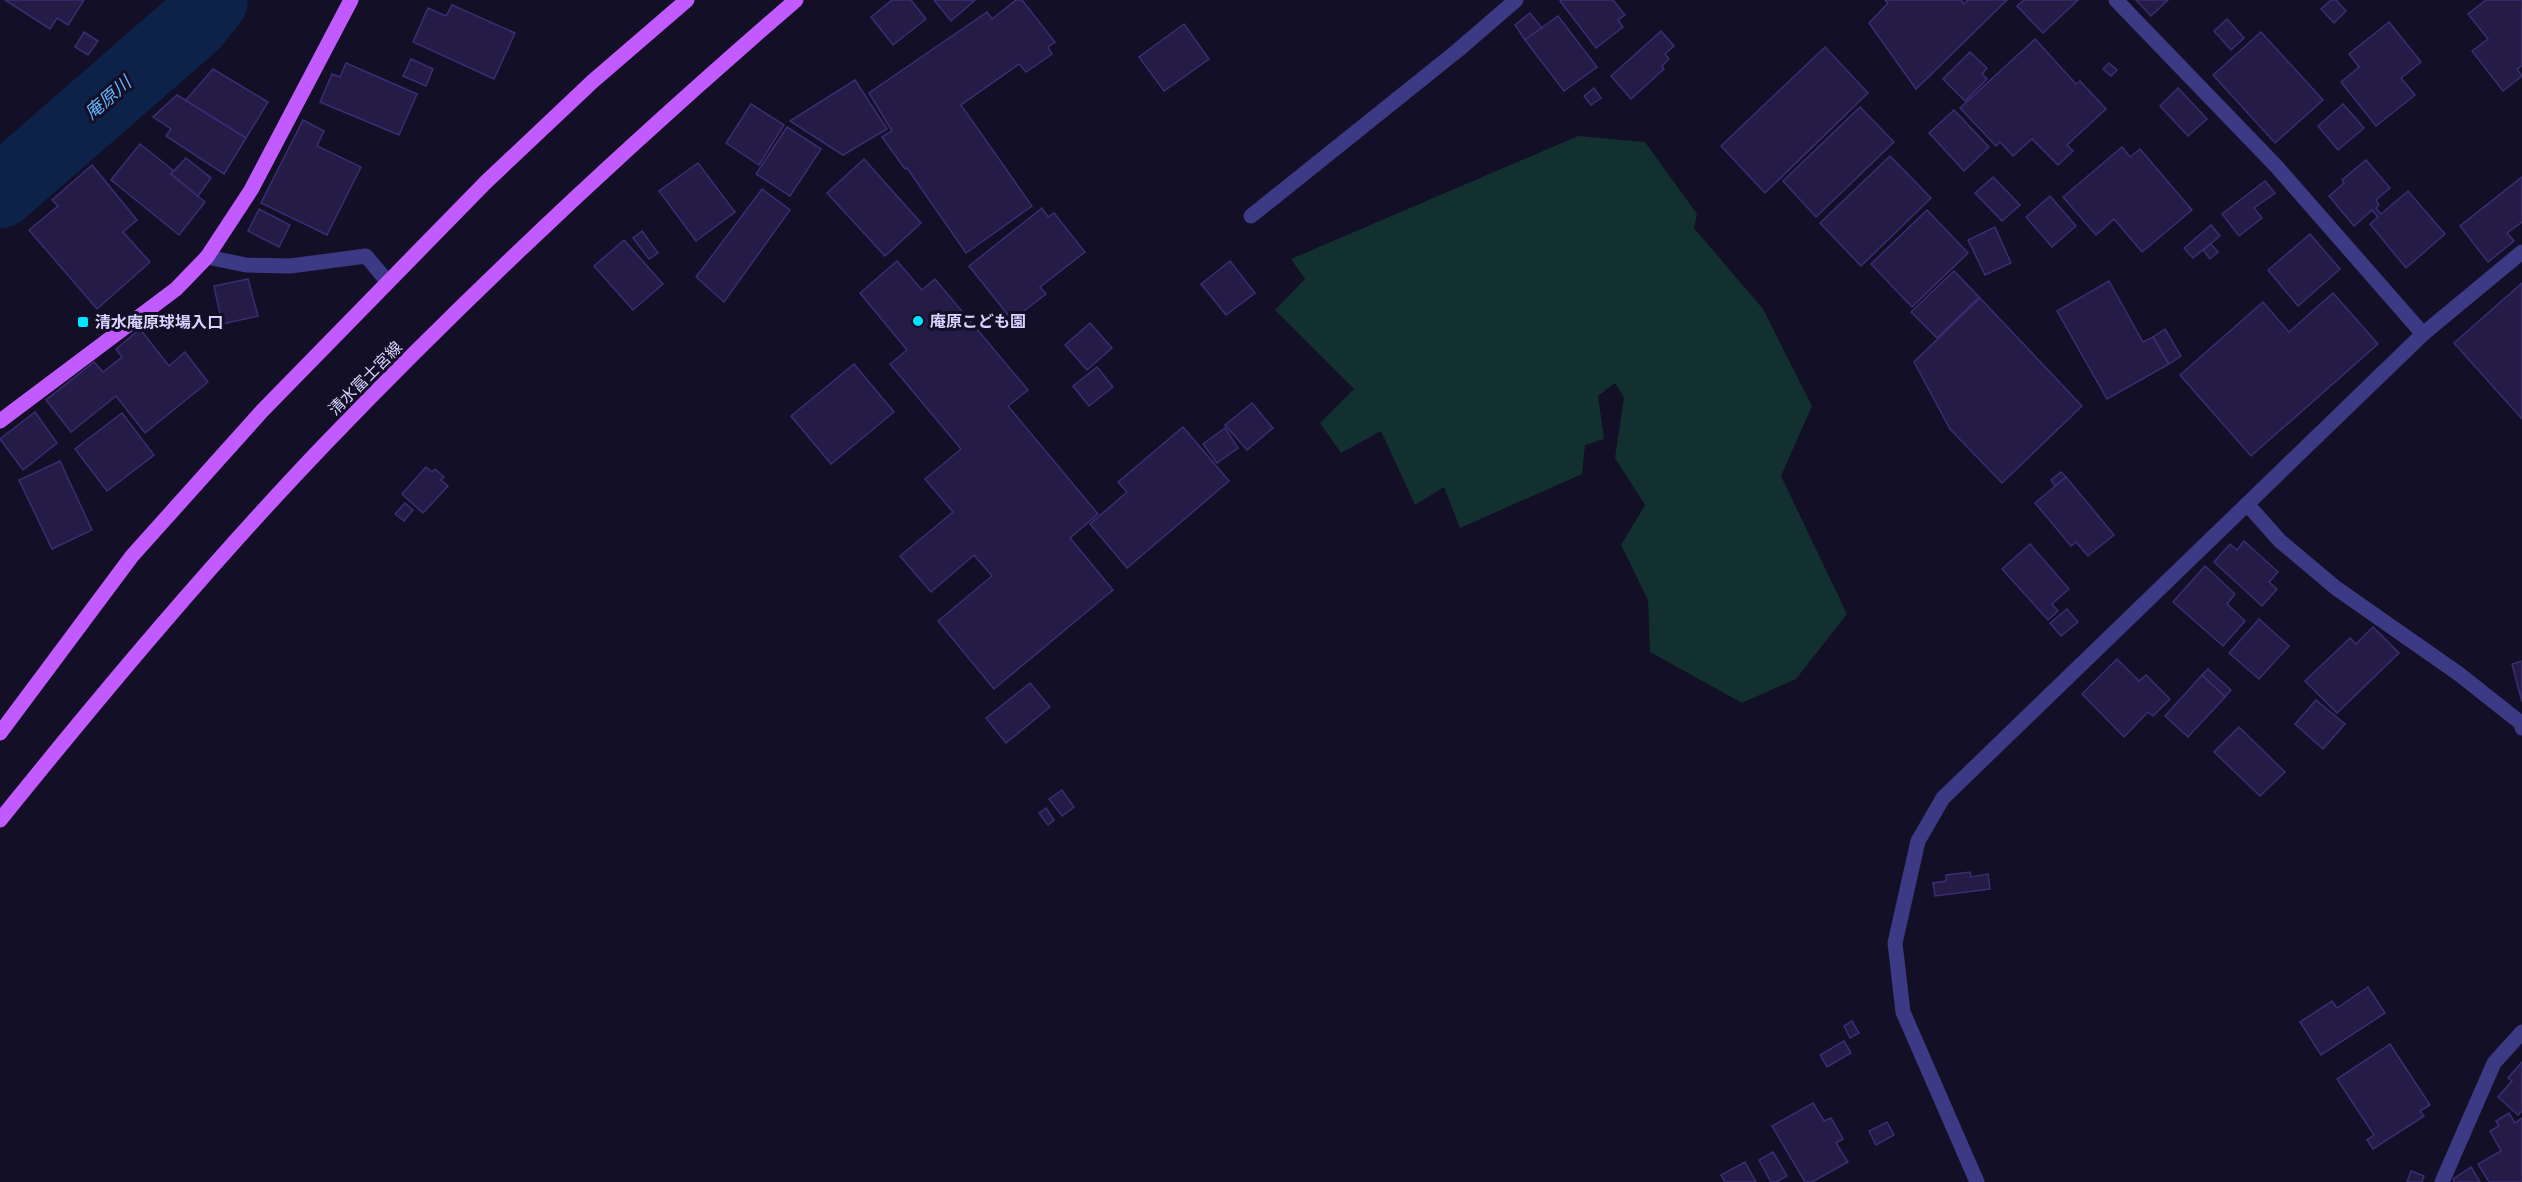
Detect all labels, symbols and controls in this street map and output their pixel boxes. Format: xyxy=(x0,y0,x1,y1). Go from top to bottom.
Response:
water label: 庵原川 xyxy=(80,71,136,123)
place label: 庵原こども園 xyxy=(930,312,1026,331)
place label: 清水庵原球場入口 xyxy=(95,313,223,332)
marker: 庵原こども園 xyxy=(911,314,925,328)
marker: 清水庵原球場入口 xyxy=(76,315,90,329)
street label: 清水富士宮線 xyxy=(325,338,406,419)

